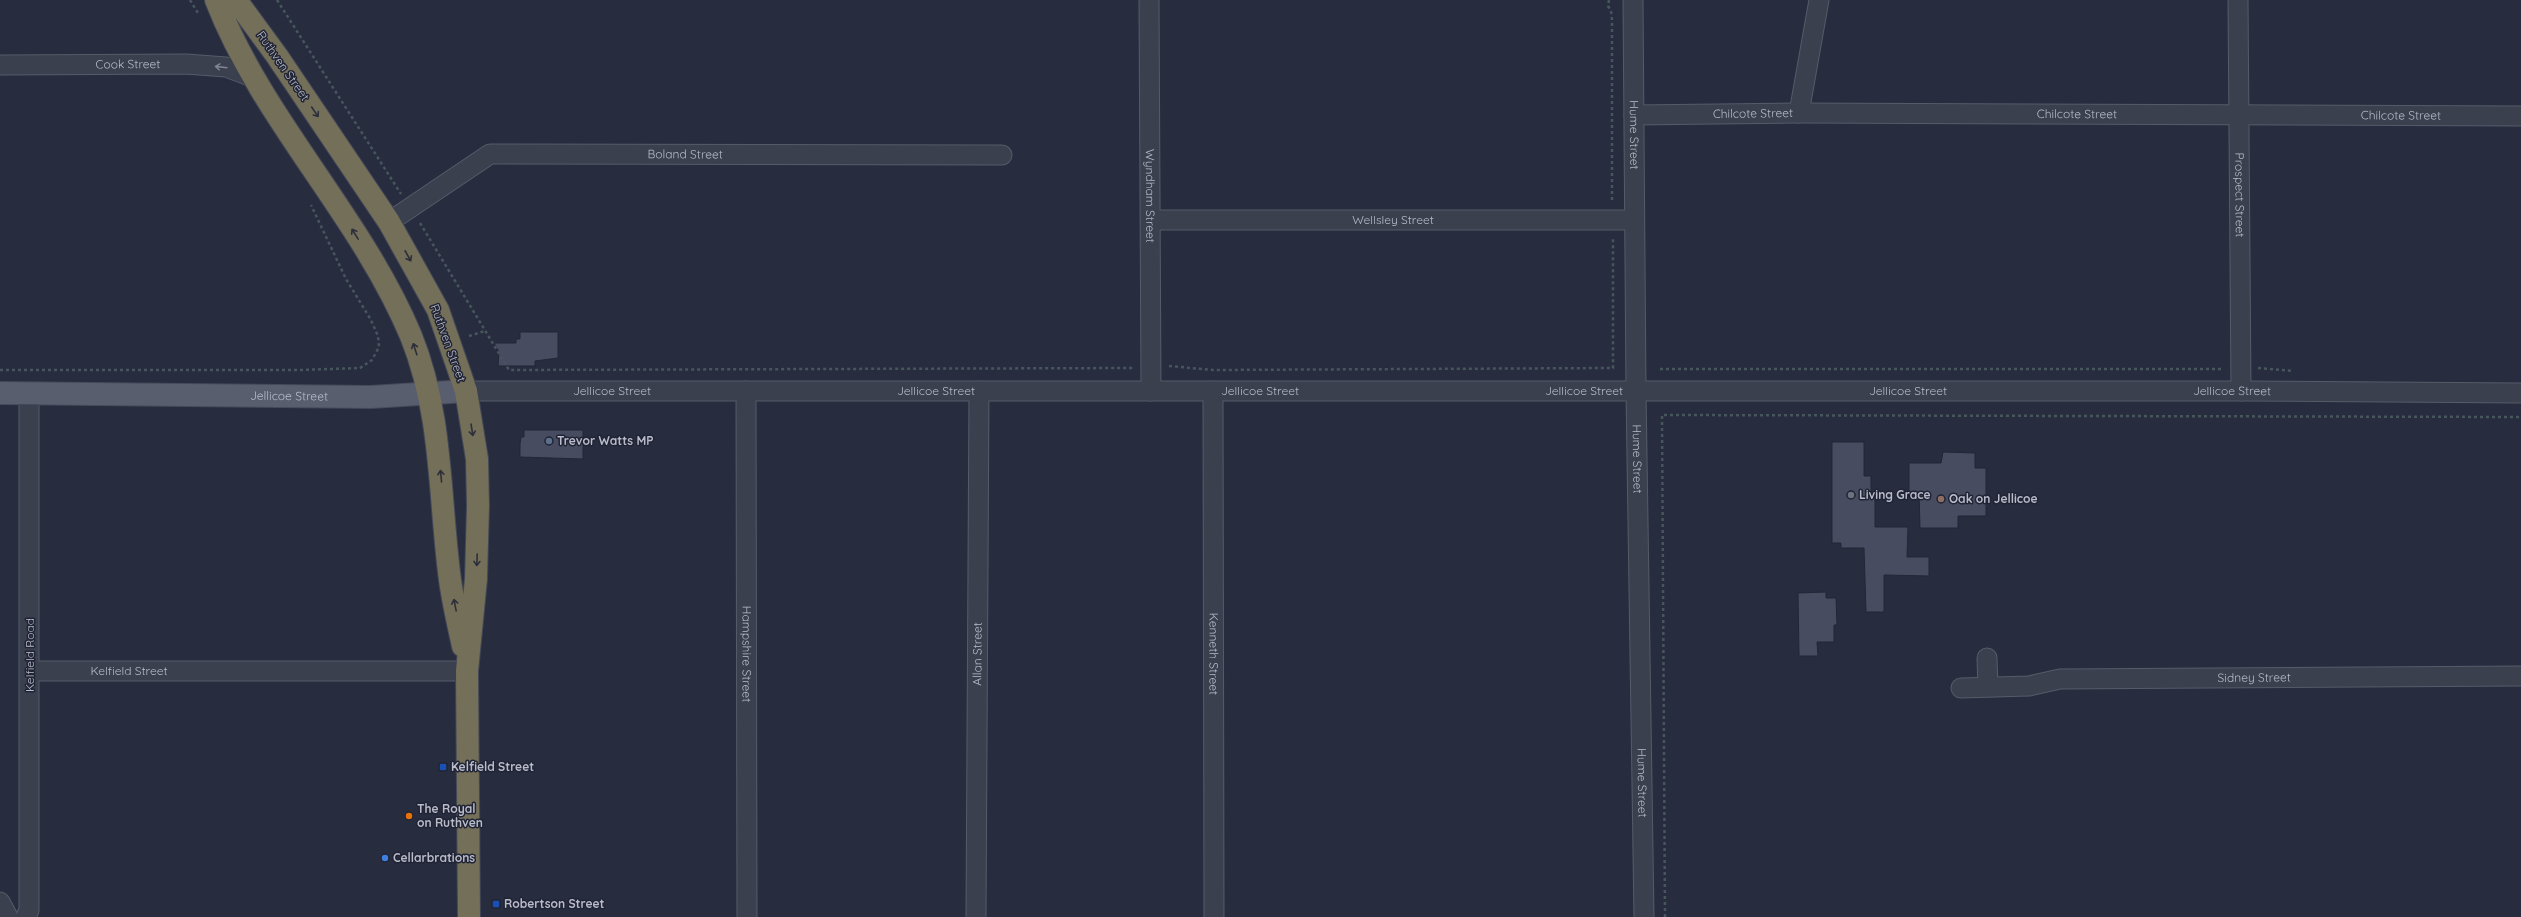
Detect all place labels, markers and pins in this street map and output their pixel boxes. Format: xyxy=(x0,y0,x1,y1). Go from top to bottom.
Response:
place label: Trevor Watts MP xyxy=(557,433,654,448)
marker: Trevor Watts MP xyxy=(544,436,554,446)
place label: Living Grace xyxy=(1859,487,1931,502)
marker: Living Grace xyxy=(1846,490,1856,500)
place label: Oak on Jellicoe xyxy=(1949,491,2038,506)
marker: Oak on Jellicoe xyxy=(1936,494,1946,504)
place label: Kelfield Street xyxy=(451,759,534,774)
marker: Kelfield Street xyxy=(438,762,448,772)
place label: The Royal on Ruthven xyxy=(417,801,483,830)
marker: The Royal on Ruthven xyxy=(404,811,414,821)
place label: Cellarbrations xyxy=(393,850,475,865)
marker: Cellarbrations xyxy=(380,853,390,863)
place label: Robertson Street xyxy=(504,896,605,911)
marker: Robertson Street xyxy=(491,899,501,909)

